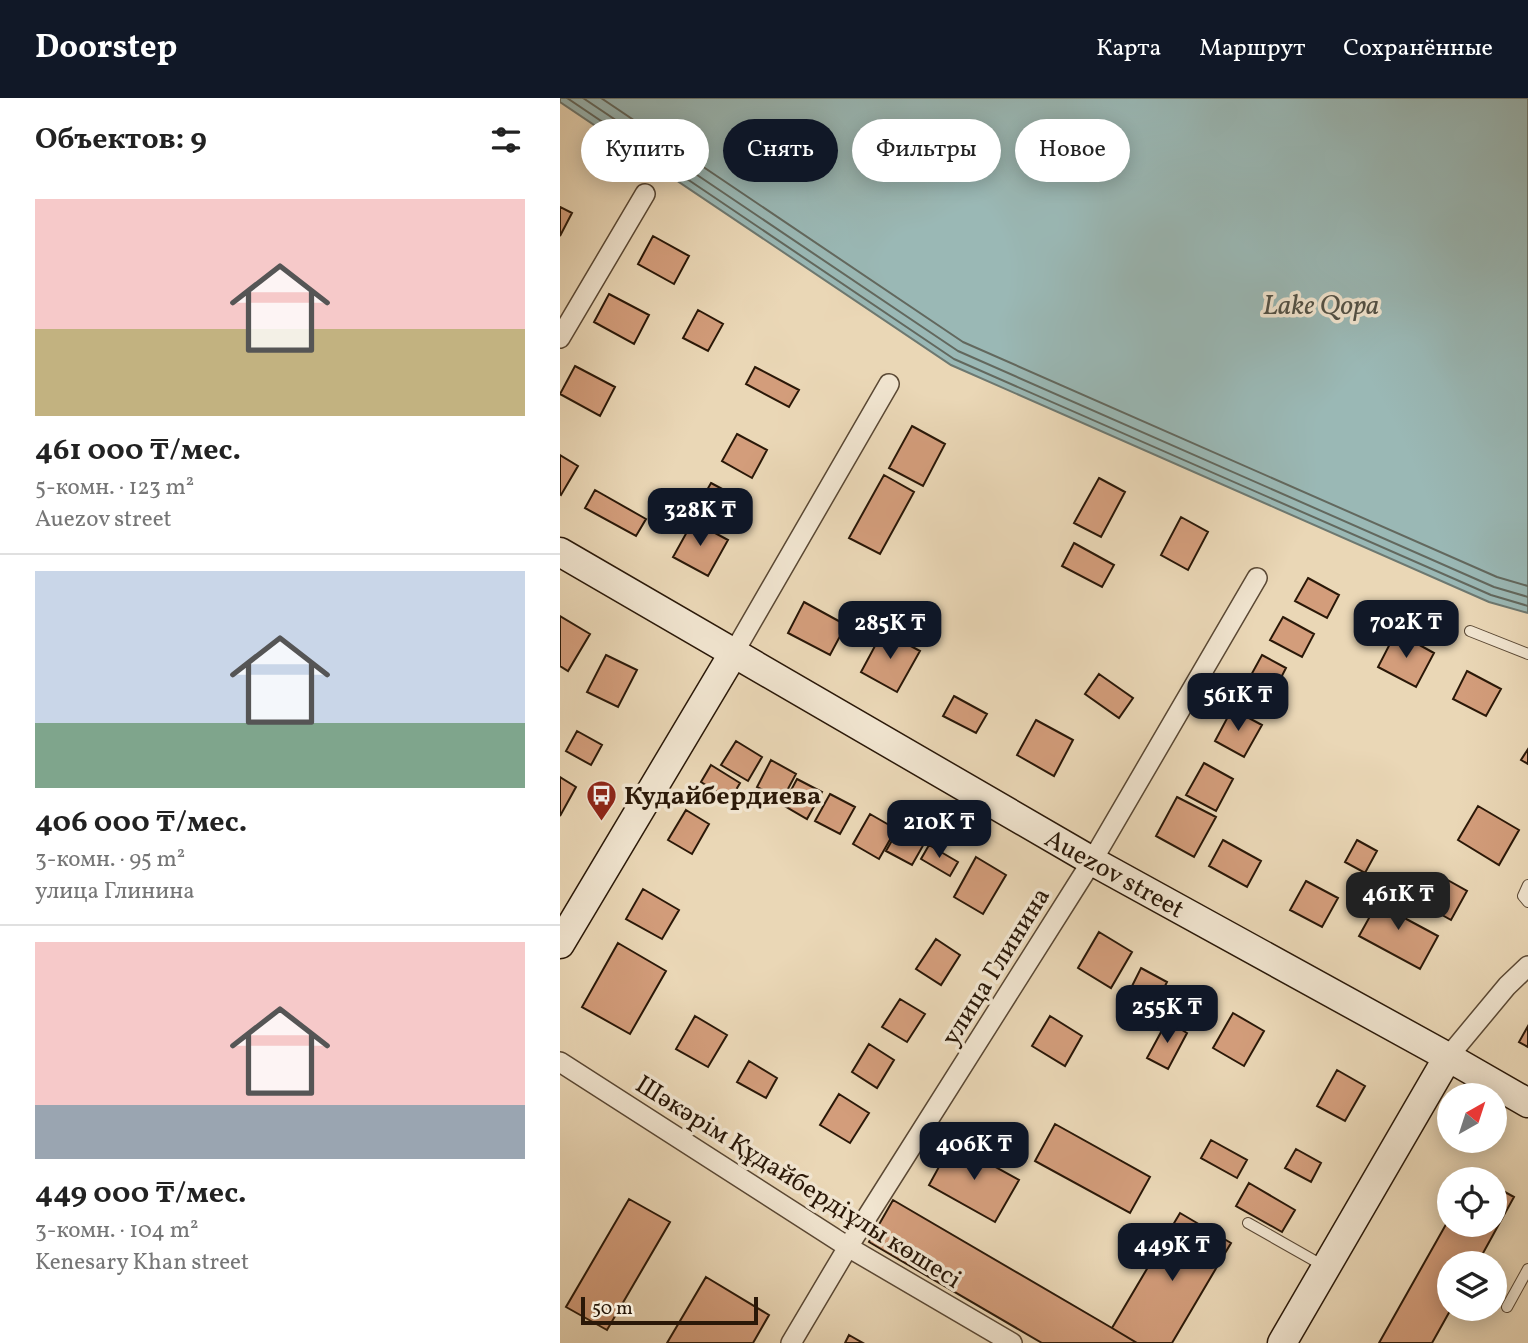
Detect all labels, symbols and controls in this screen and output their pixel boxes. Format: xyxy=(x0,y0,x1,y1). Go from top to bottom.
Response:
text: Doorstep xyxy=(35,26,177,72)
text: Карта xyxy=(1096,32,1161,66)
text: Маршрут xyxy=(1199,32,1305,66)
text: Сохранённые xyxy=(1343,32,1493,66)
text: Объектов: 9 xyxy=(35,119,207,161)
chip: Купить xyxy=(581,119,709,182)
chip: Снять xyxy=(723,119,838,182)
chip: Фильтры xyxy=(852,119,1001,182)
chip: Новое xyxy=(1015,119,1130,182)
icon: filters xyxy=(487,121,525,159)
icon: home xyxy=(217,245,343,371)
water label: Lake Qopa xyxy=(1263,287,1379,326)
text: 461 000 ₸/мес. xyxy=(35,430,241,472)
text: 5-комн. · 123 m² xyxy=(35,472,194,504)
pin: 328K ₸ xyxy=(643,489,757,548)
text: 328K ₸ xyxy=(664,495,736,527)
text: Auezov street xyxy=(35,504,172,536)
pin: 702K ₸ xyxy=(1349,601,1463,660)
pin: 285K ₸ xyxy=(833,602,947,661)
text: 702K ₸ xyxy=(1370,607,1442,639)
text: 285K ₸ xyxy=(854,608,926,640)
icon: home xyxy=(217,617,343,743)
pin: 561K ₸ xyxy=(1181,674,1295,733)
text: 561K ₸ xyxy=(1203,680,1273,712)
bus stop icon: Кудайбердиева xyxy=(584,778,618,822)
place label: Кудайбердиева xyxy=(624,779,821,815)
pin: 210K ₸ xyxy=(882,800,996,860)
text: 406 000 ₸/мес. xyxy=(35,802,247,844)
text: 210K ₸ xyxy=(903,807,975,839)
street label: Auezov street xyxy=(1038,822,1190,928)
text: 3-комн. · 95 m² xyxy=(35,844,185,876)
pin: 461K ₸ xyxy=(1341,872,1455,932)
text: улица Глинина xyxy=(35,876,195,908)
text: 461K ₸ xyxy=(1362,879,1434,911)
street label: улица Глинина xyxy=(934,881,1060,1053)
pin: 255K ₸ xyxy=(1110,986,1224,1045)
icon: home xyxy=(217,988,343,1114)
text: 255K ₸ xyxy=(1132,992,1202,1024)
street label: Шәкәрім Құдайбердіұлы көшесі xyxy=(628,1067,968,1298)
north arrow xyxy=(1437,1083,1507,1153)
map controls xyxy=(1437,1083,1507,1321)
pin: 406K ₸ xyxy=(917,1122,1031,1182)
text: 406K ₸ xyxy=(936,1129,1012,1161)
button: locate xyxy=(1437,1167,1507,1237)
text: 449 000 ₸/мес. xyxy=(35,1173,247,1215)
text: 3-комн. · 104 m² xyxy=(35,1215,199,1247)
pin: 449K ₸ xyxy=(1115,1224,1229,1283)
text: 449K ₸ xyxy=(1134,1230,1210,1262)
text: Kenesary Khan street xyxy=(35,1247,249,1279)
button: layers xyxy=(1437,1251,1507,1321)
scale bar xyxy=(581,1294,758,1326)
text: 50 m xyxy=(592,1296,633,1322)

